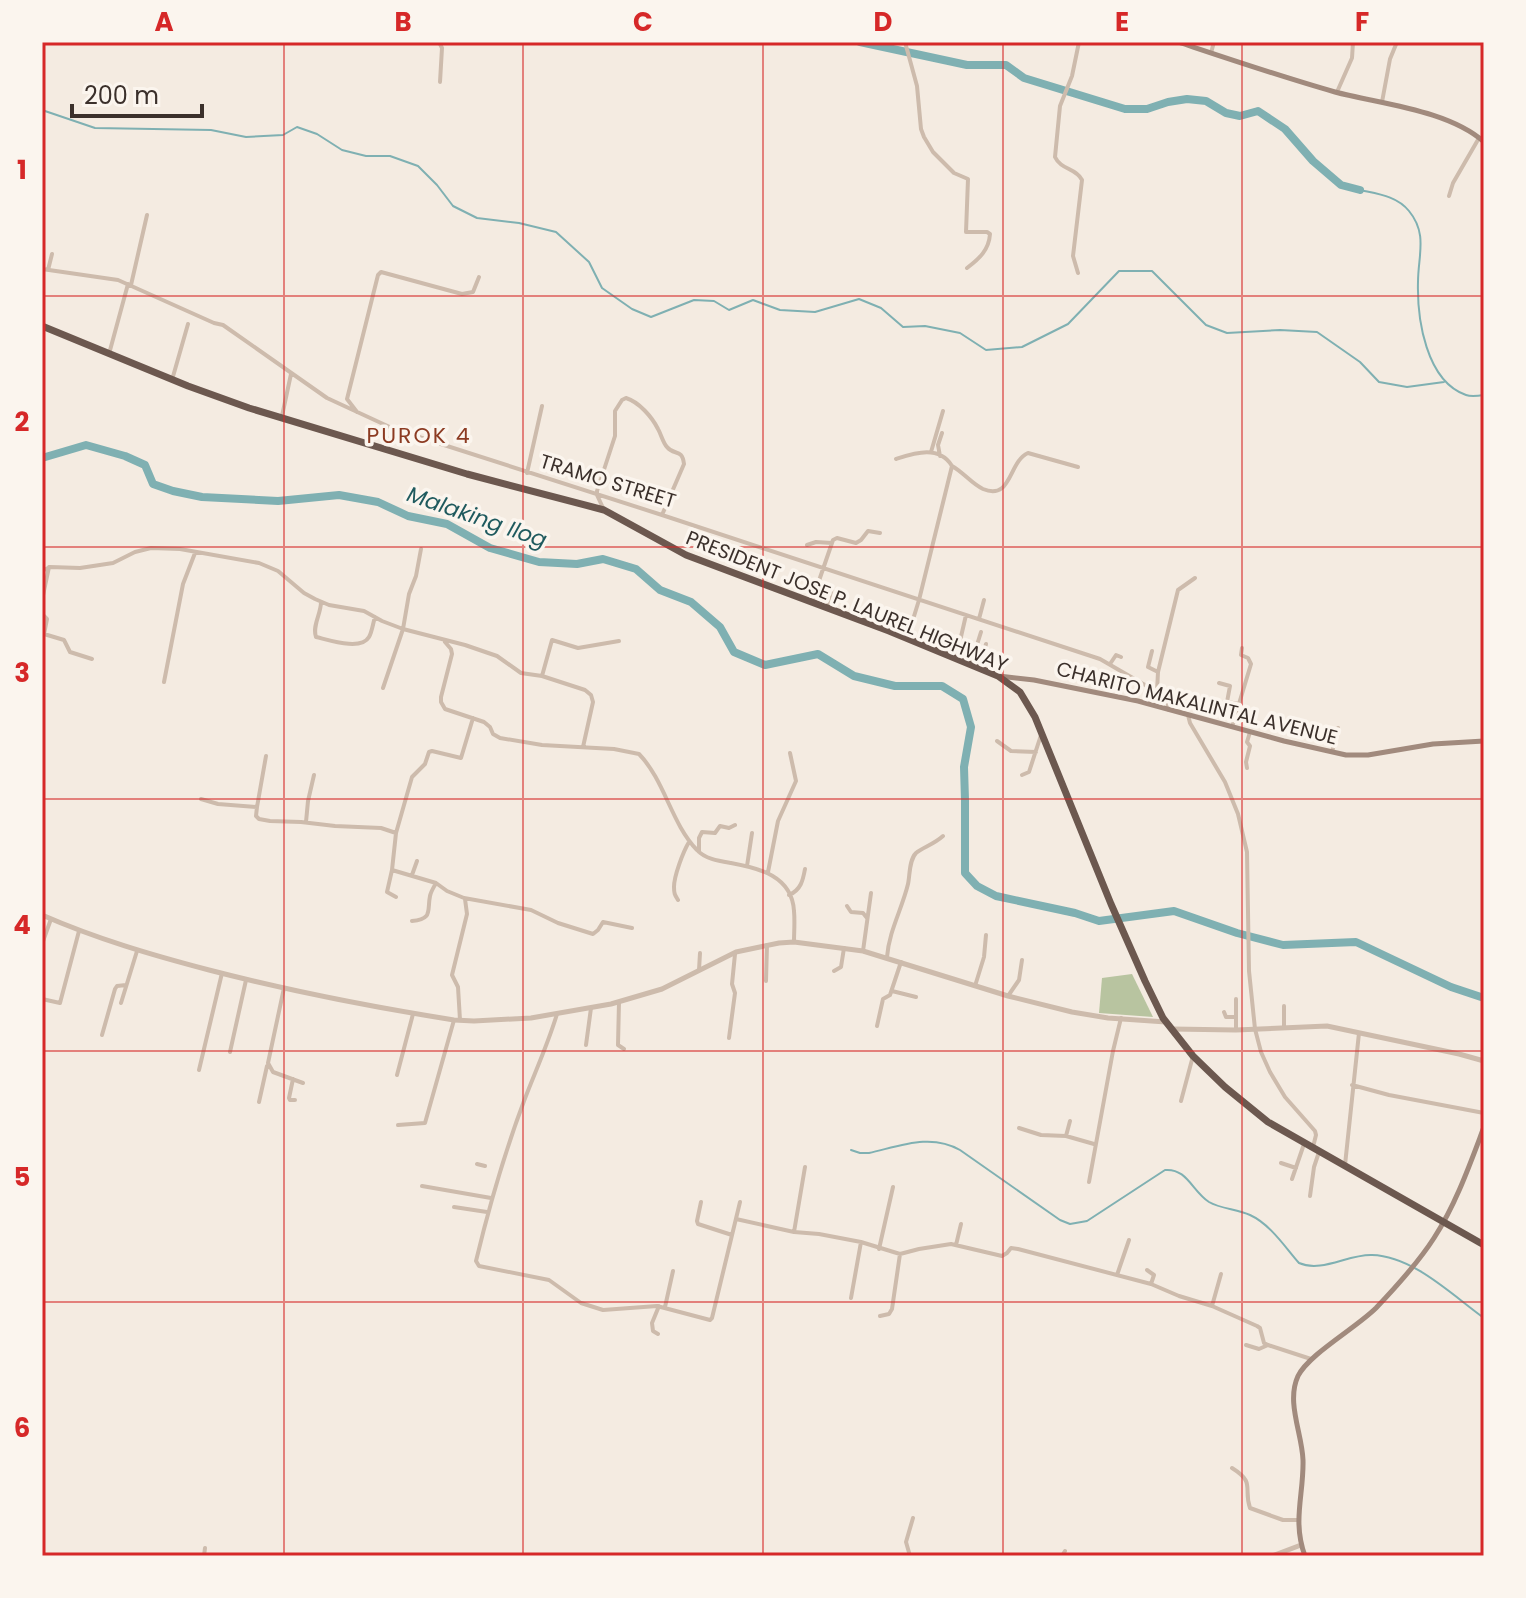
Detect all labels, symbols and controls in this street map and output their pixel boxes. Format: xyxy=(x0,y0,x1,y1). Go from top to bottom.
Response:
text: A xyxy=(154,4,174,40)
text: B xyxy=(394,4,412,40)
text: C xyxy=(633,4,653,40)
text: D xyxy=(874,4,893,40)
text: E xyxy=(1115,4,1129,40)
text: F xyxy=(1355,4,1369,40)
scale bar xyxy=(72,68,202,118)
text: 200 m xyxy=(84,79,159,112)
text: 1 xyxy=(17,152,27,188)
text: 2 xyxy=(15,404,30,440)
district label: PUROK 4 xyxy=(366,420,472,451)
street label: TRAMO STREET xyxy=(537,447,680,515)
water label: Malaking Ilog xyxy=(403,479,551,555)
street label: PRESIDENT JOSE P. LAUREL HIGHWAY xyxy=(682,523,1012,679)
street label: CHARITO MAKALINTAL AVENUE xyxy=(1053,654,1341,752)
text: 3 xyxy=(14,655,30,691)
text: 4 xyxy=(13,907,31,943)
text: 5 xyxy=(14,1159,30,1195)
text: 6 xyxy=(14,1410,30,1446)

